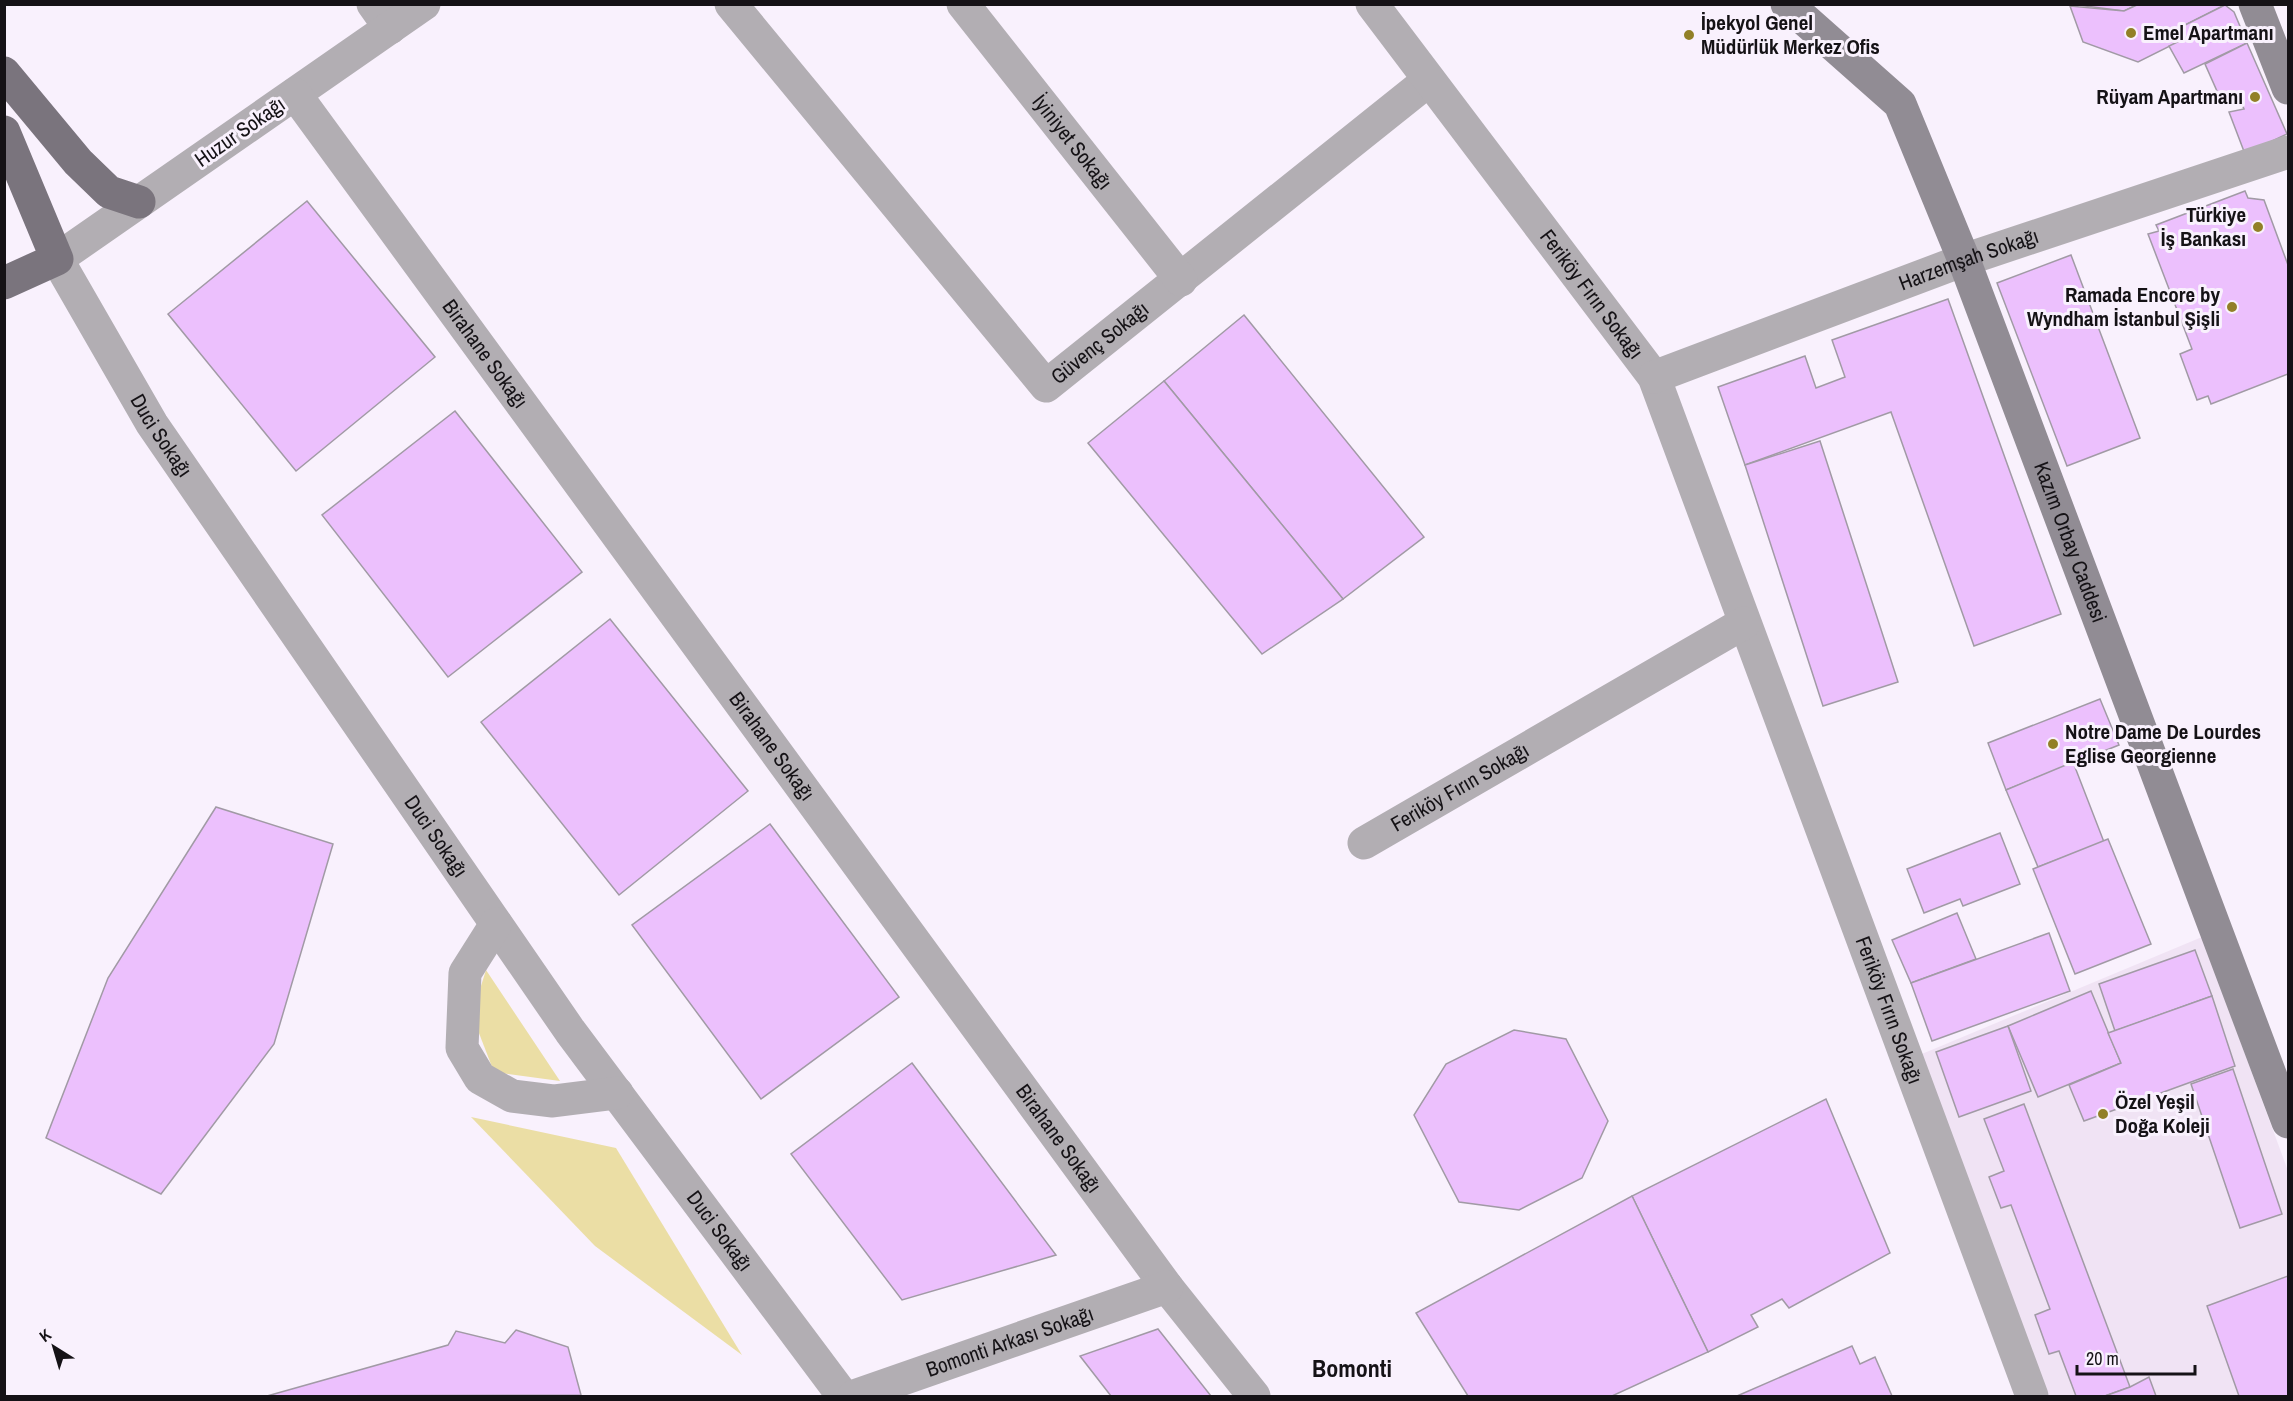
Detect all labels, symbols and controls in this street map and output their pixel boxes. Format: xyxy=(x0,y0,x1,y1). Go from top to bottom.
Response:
place label: İpekyol Genel Müdürlük Merkez Ofis xyxy=(1701,8,1880,61)
place label: Emel Apartmanı xyxy=(2143,18,2273,47)
marker: Emel Apartmanı xyxy=(2124,26,2138,40)
marker: İpekyol Genel Müdürlük Merkez Ofis xyxy=(1682,28,1696,42)
place label: Rüyam Apartmanı xyxy=(2096,82,2243,111)
street label: İyiniyet Sokağı xyxy=(1026,88,1119,196)
street label: Huzur Sokağı xyxy=(189,90,291,173)
marker: Rüyam Apartmanı xyxy=(2248,90,2262,104)
place label: Türkiye İş Bankası xyxy=(2161,200,2246,253)
marker: Türkiye İş Bankası xyxy=(2251,220,2265,234)
street label: Harzemşah Sokağı xyxy=(1895,221,2042,297)
street label: Feriköy Fırın Sokağı xyxy=(1534,223,1650,365)
place label: Ramada Encore by Wyndham İstanbul Şişli xyxy=(2027,280,2220,333)
street label: Birahane Sokağı xyxy=(436,293,535,414)
street label: Güvenç Sokağı xyxy=(1044,295,1155,391)
marker: Ramada Encore by Wyndham İstanbul Şişli xyxy=(2225,300,2239,314)
street label: Duci Sokağı xyxy=(124,389,199,483)
street label: Kazım Orbay Caddesi xyxy=(2027,458,2114,626)
street label: Birahane Sokağı xyxy=(723,686,822,806)
place label: Notre Dame De Lourdes Eglise Georgienne xyxy=(2065,717,2261,770)
street label: Feriköy Fırın Sokağı xyxy=(1385,735,1534,838)
marker: Notre Dame De Lourdes Eglise Georgienne xyxy=(2046,737,2060,751)
street label: Duci Sokağı xyxy=(398,789,475,883)
street label: Feriköy Fırın Sokağı xyxy=(1849,932,1930,1088)
street label: Birahane Sokağı xyxy=(1009,1078,1109,1199)
place label: Özel Yeşil Doğa Koleji xyxy=(2115,1087,2210,1140)
marker: Özel Yeşil Doğa Koleji xyxy=(2096,1107,2110,1121)
street label: Duci Sokağı xyxy=(680,1184,760,1277)
street label: Bomonti Arkası Sokağı xyxy=(922,1299,1097,1384)
north arrow xyxy=(24,1317,84,1377)
text: K xyxy=(35,1323,56,1347)
scale bar xyxy=(2077,1338,2196,1376)
text: 20 m xyxy=(2086,1346,2119,1371)
district label: Bomonti xyxy=(1312,1352,1392,1384)

